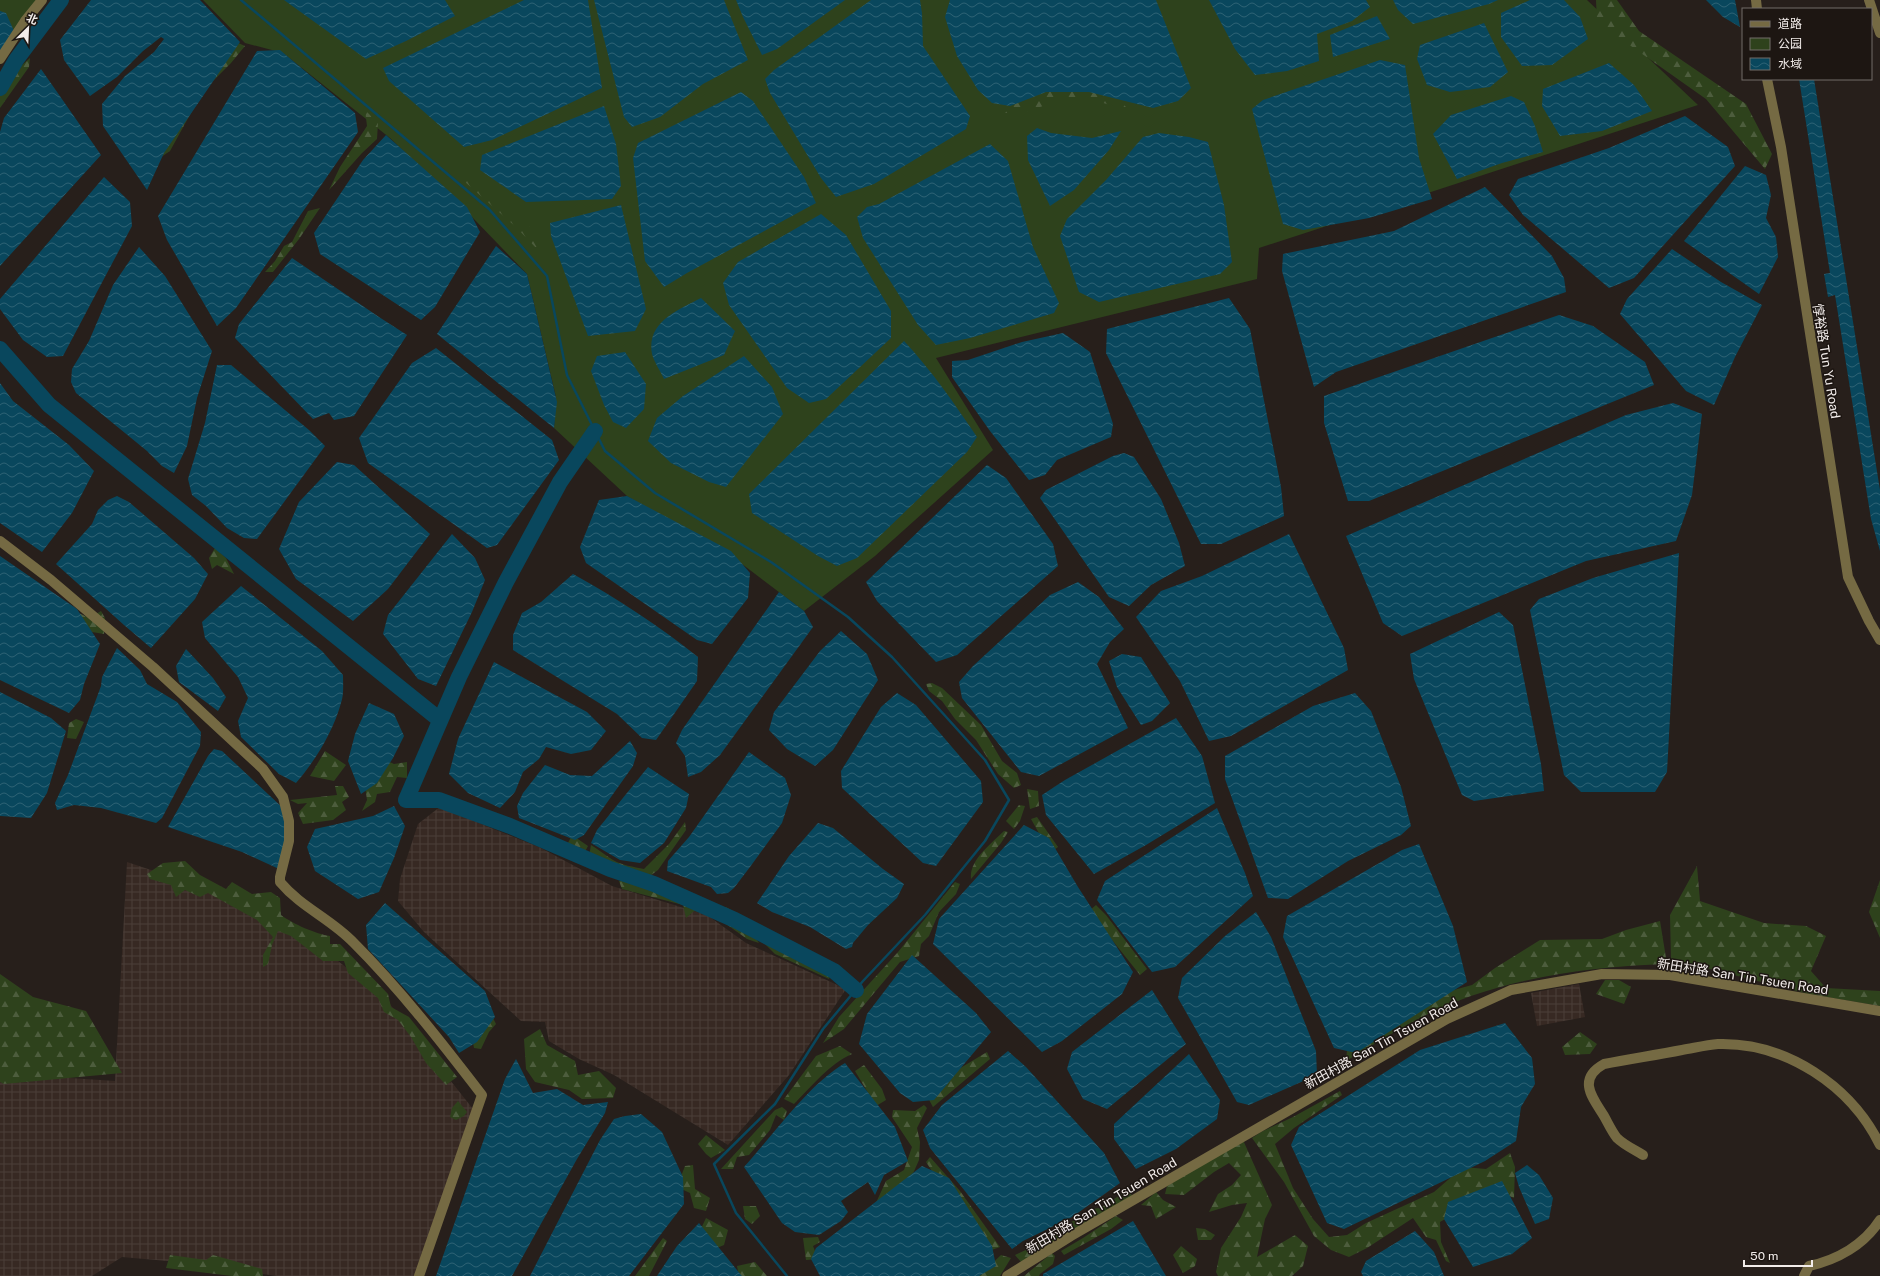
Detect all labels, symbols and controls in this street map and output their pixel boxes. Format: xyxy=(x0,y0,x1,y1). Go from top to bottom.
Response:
north arrow xyxy=(8,8,48,48)
legend xyxy=(1742,8,1872,80)
text: 北 xyxy=(25,11,40,27)
text: 道路 xyxy=(1778,17,1802,31)
text: 公园 xyxy=(1778,37,1802,51)
text: 水域 xyxy=(1778,57,1802,71)
street label: 惇裕路 Tun Yu Road xyxy=(1810,303,1843,420)
street label: 新田村路 San Tin Tsuen Road xyxy=(1656,956,1830,997)
street label: 新田村路 San Tin Tsuen Road xyxy=(1302,995,1461,1092)
street label: 新田村路 San Tin Tsuen Road xyxy=(1023,1154,1179,1256)
scale bar xyxy=(1744,1242,1812,1268)
text: 50 m xyxy=(1750,1249,1778,1263)

